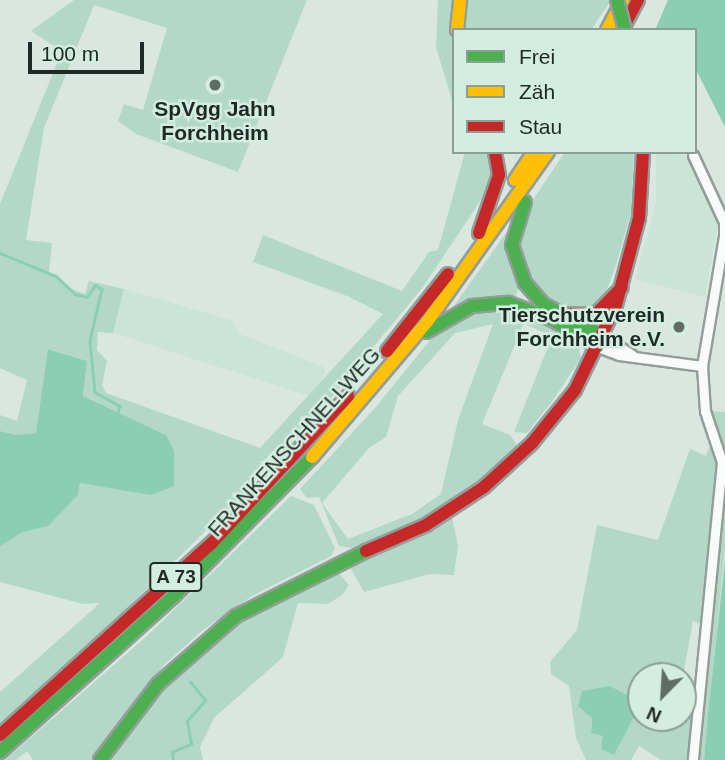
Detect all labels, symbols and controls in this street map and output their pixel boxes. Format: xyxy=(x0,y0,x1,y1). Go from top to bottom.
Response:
scale bar xyxy=(32,28,147,72)
legend xyxy=(452,28,697,154)
text: 100 m xyxy=(41,42,99,65)
text: Frei xyxy=(519,45,555,68)
marker: SpVgg Jahn Forchheim xyxy=(207,77,223,93)
text: Zäh xyxy=(519,80,555,103)
place label: SpVgg Jahn Forchheim xyxy=(154,96,276,146)
text: Stau xyxy=(519,115,562,138)
place label: Tierschutzverein Forchheim e.V. xyxy=(498,302,665,352)
marker: Tierschutzverein Forchheim e.V. xyxy=(671,319,687,335)
street label: FRANKENSCHNELLWEG xyxy=(202,342,386,542)
road number: A 73 xyxy=(148,562,204,592)
north arrow xyxy=(627,662,697,732)
text: N xyxy=(644,702,665,727)

